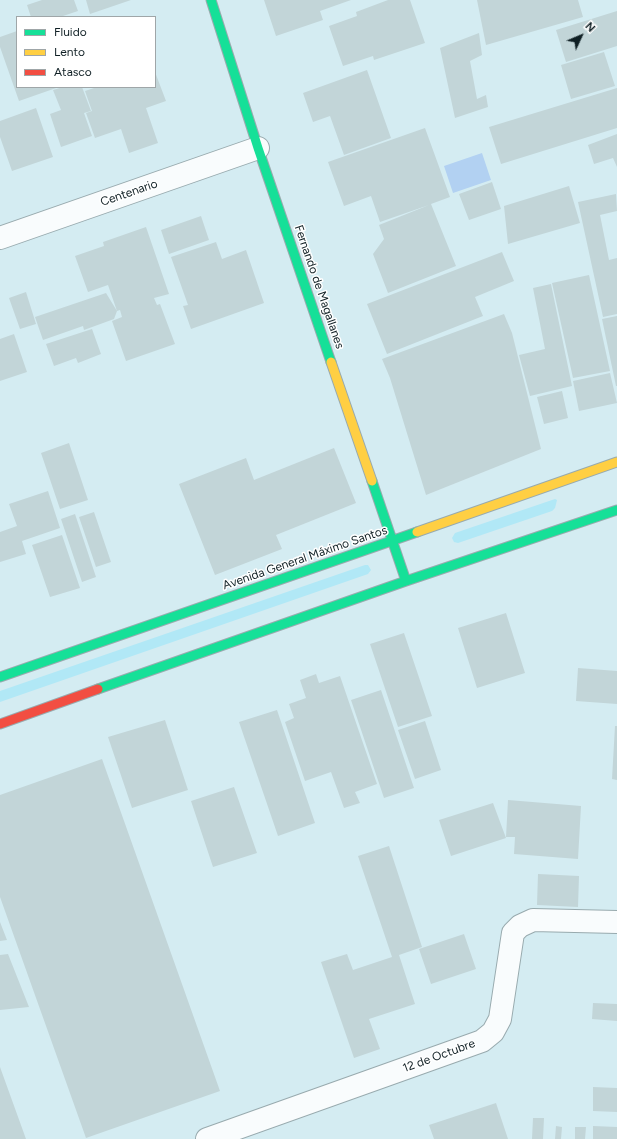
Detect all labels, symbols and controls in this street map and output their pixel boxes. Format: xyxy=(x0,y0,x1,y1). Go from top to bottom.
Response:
legend xyxy=(16,16,156,88)
north arrow xyxy=(561,16,601,56)
text: N xyxy=(582,20,598,35)
text: Fluido xyxy=(54,25,87,39)
text: Lento xyxy=(54,45,85,59)
text: Atasco xyxy=(54,65,92,79)
street label: Centenario xyxy=(98,176,160,210)
street label: Fernando de Magallanes xyxy=(291,223,347,351)
street label: Avenida General Máximo Santos xyxy=(221,523,389,593)
street label: 12 de Octubre xyxy=(401,1036,477,1076)

